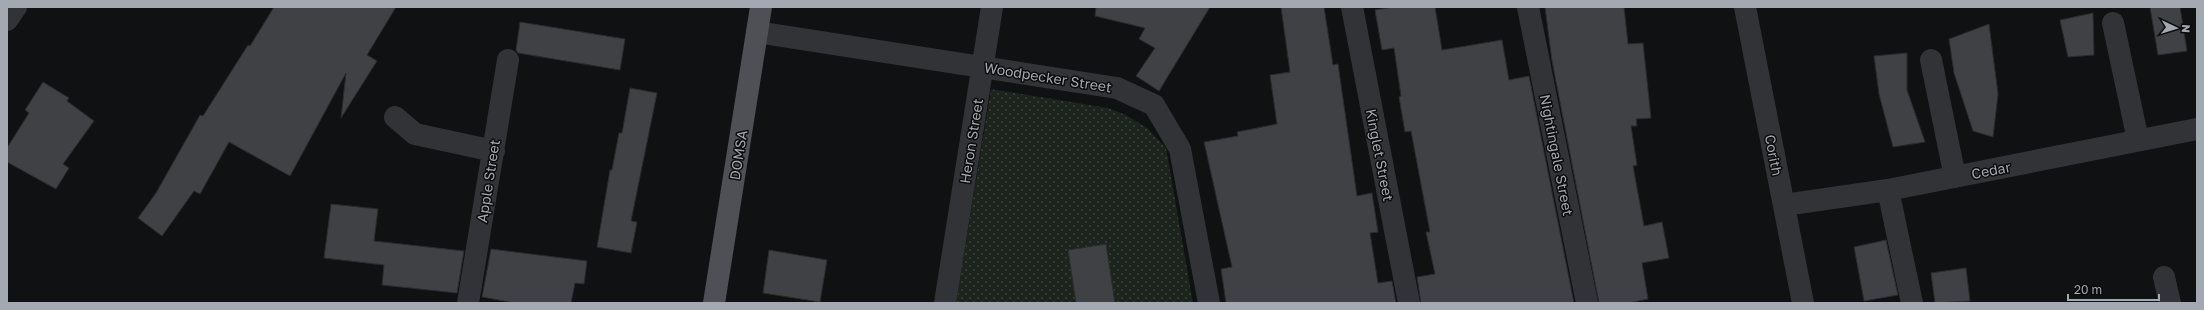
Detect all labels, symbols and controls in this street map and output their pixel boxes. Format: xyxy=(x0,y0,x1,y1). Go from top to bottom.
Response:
north arrow xyxy=(2156,8,2196,48)
text: N xyxy=(2180,24,2193,33)
street label: Woodpecker Street xyxy=(983,59,1113,95)
street label: Nightingale Street xyxy=(1537,93,1577,217)
street label: Heron Street xyxy=(956,97,986,185)
street label: Kinglet Street xyxy=(1363,107,1397,203)
street label: DOMSA xyxy=(726,128,750,181)
street label: Corith xyxy=(1762,133,1786,177)
street label: Apple Street xyxy=(473,138,503,224)
street label: Cedar xyxy=(1970,158,2013,182)
scale bar xyxy=(2068,276,2159,302)
text: 20 m xyxy=(2074,282,2102,297)

